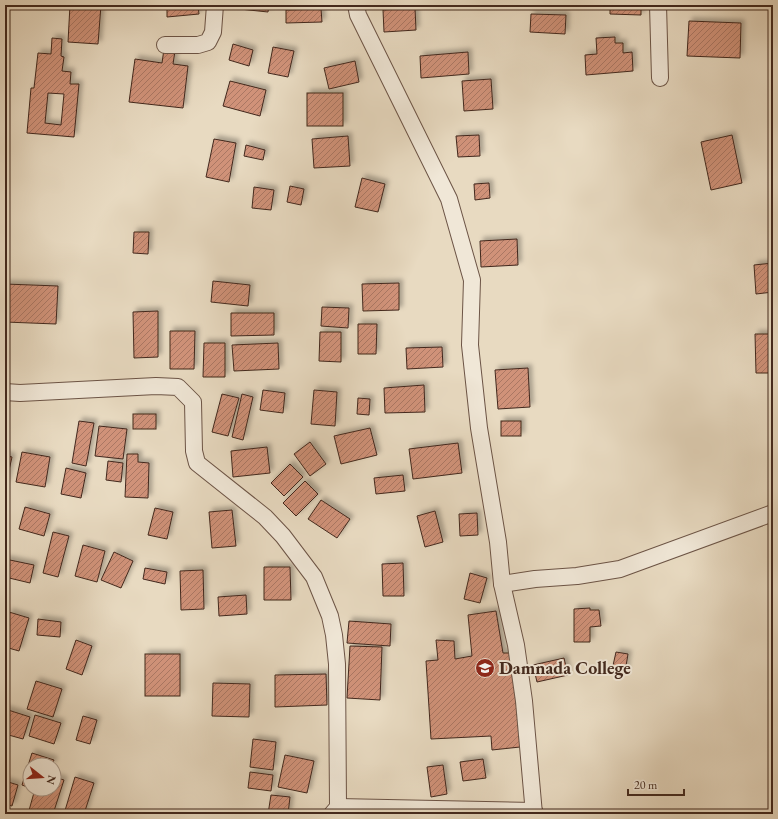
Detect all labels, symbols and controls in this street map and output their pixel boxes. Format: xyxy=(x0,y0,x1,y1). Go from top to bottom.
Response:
place label: Damnada College xyxy=(499,656,631,679)
school or university icon: Damnada College xyxy=(474,657,496,679)
north arrow xyxy=(22,757,62,797)
scale bar xyxy=(628,771,684,797)
text: N xyxy=(44,774,60,786)
text: 20 m xyxy=(634,777,658,793)

